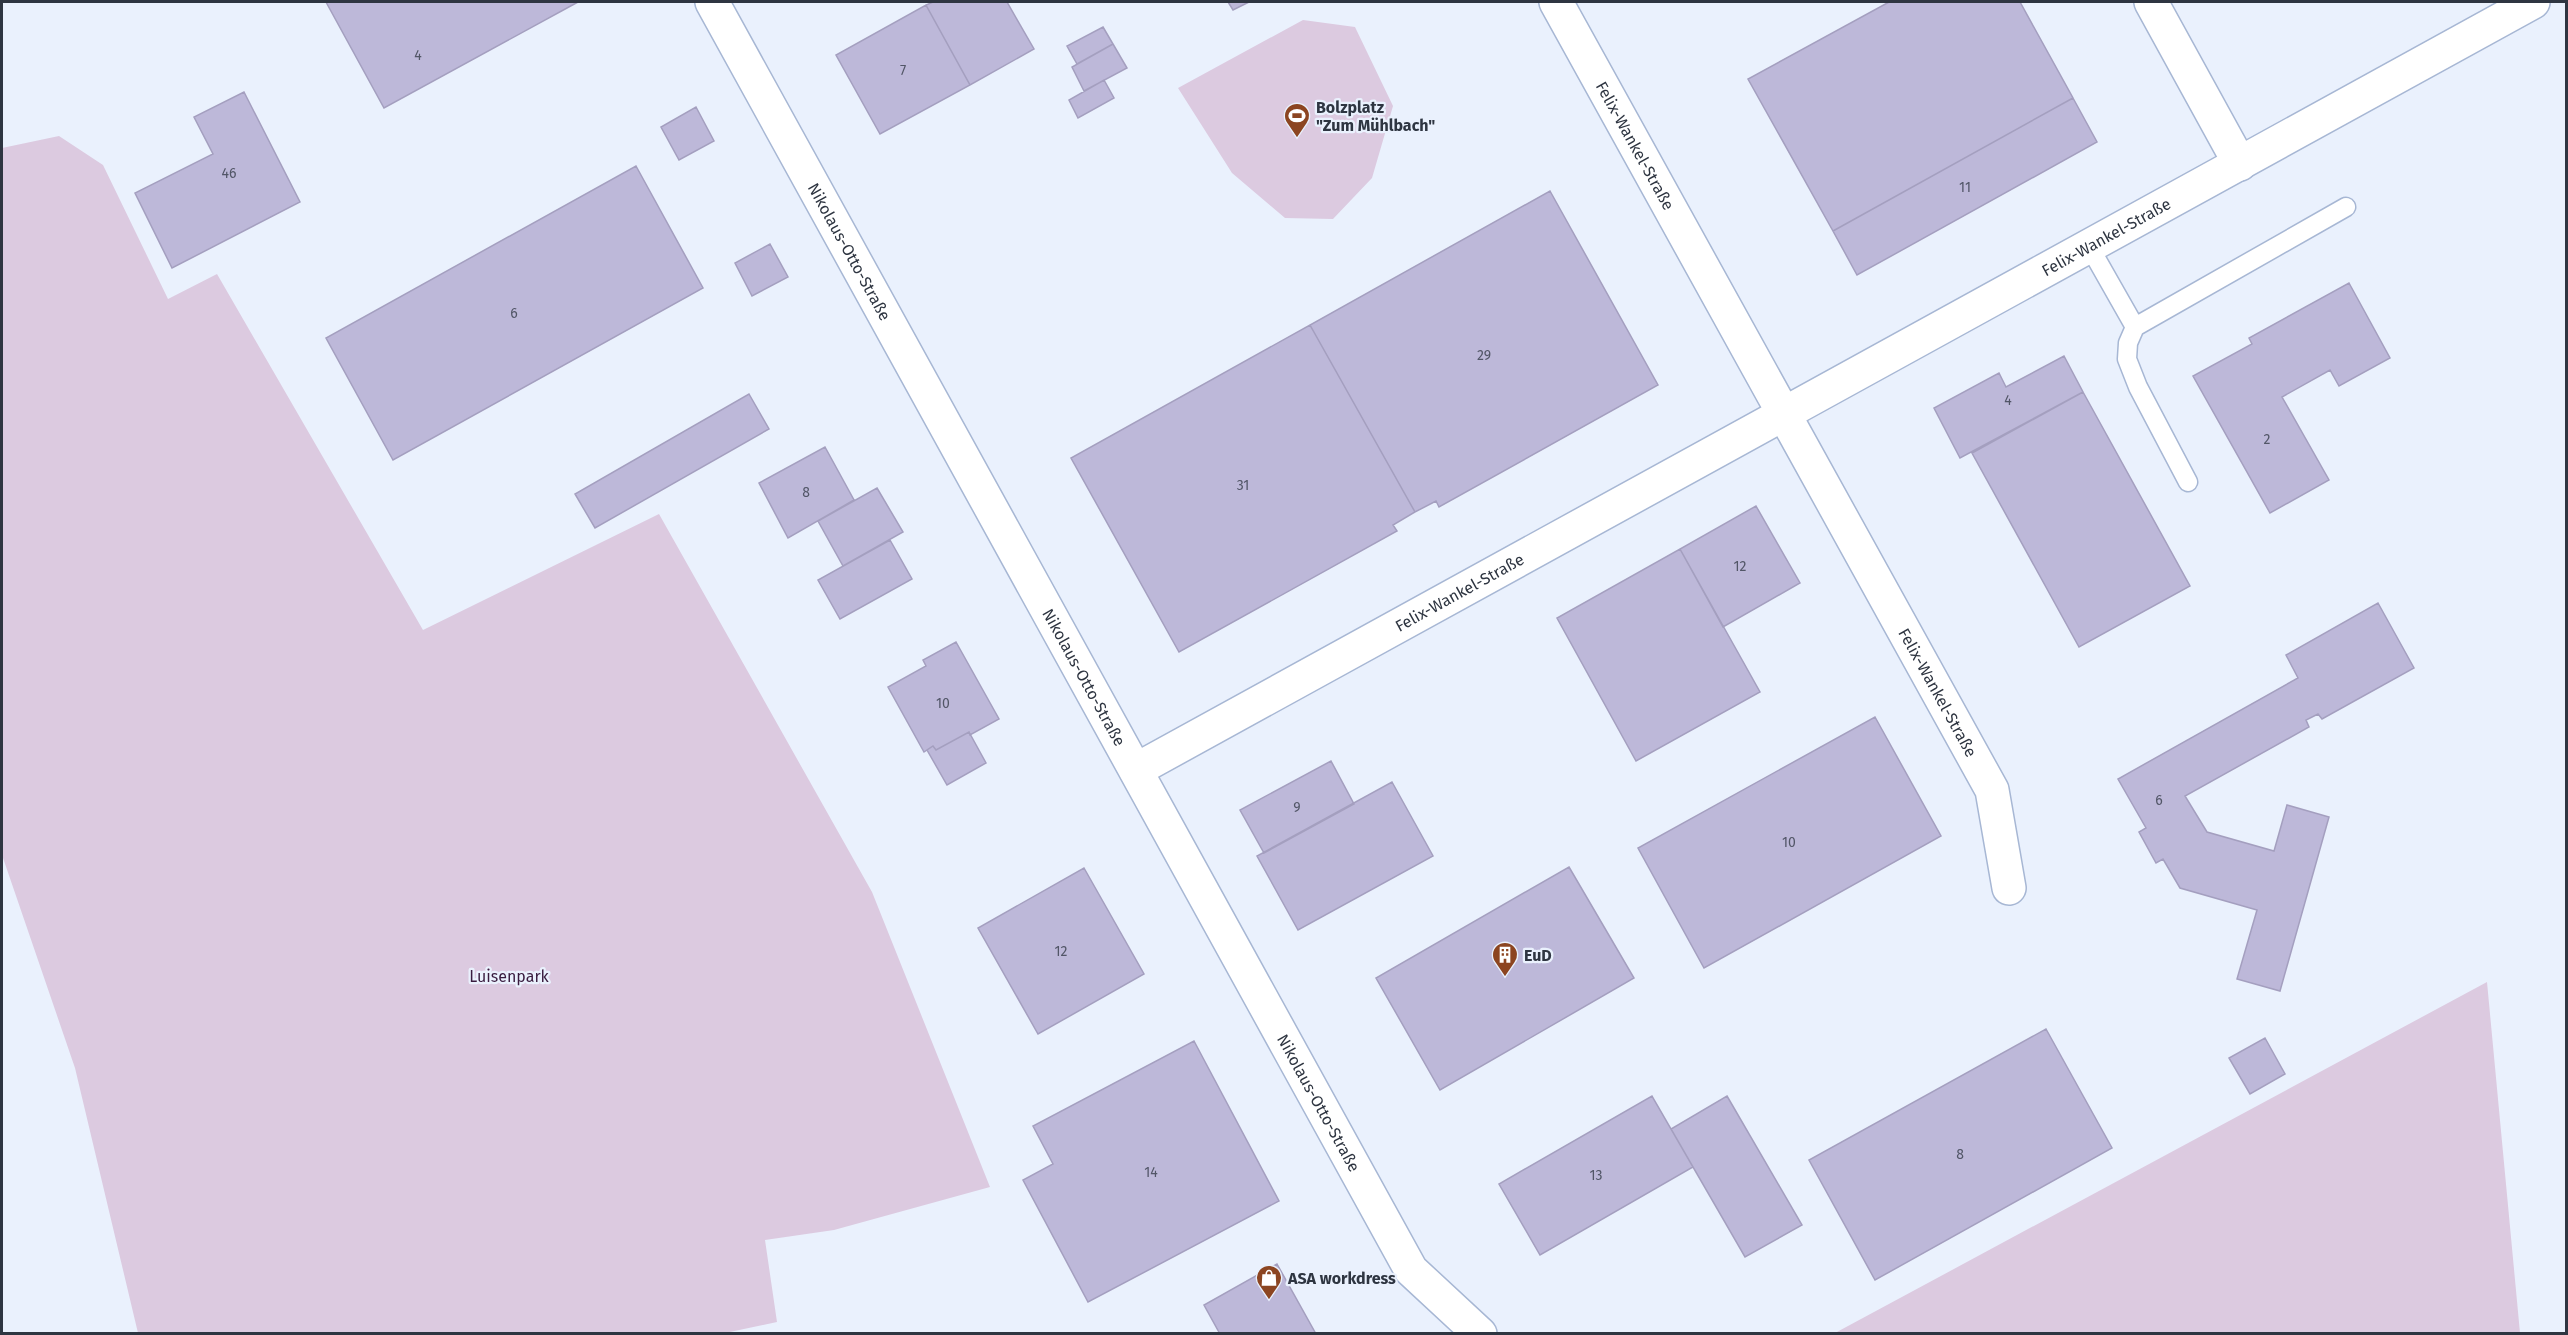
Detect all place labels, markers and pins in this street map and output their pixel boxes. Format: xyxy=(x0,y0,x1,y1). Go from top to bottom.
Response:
place label: Bolzplatz "Zum Mühlbach" xyxy=(1316,98,1435,135)
sports icon: Bolzplatz "Zum Mühlbach" xyxy=(1282,101,1312,139)
building icon: EuD xyxy=(1490,940,1520,978)
place label: EuD xyxy=(1524,946,1552,965)
shop icon: ASA workdress xyxy=(1254,1263,1284,1301)
place label: ASA workdress xyxy=(1287,1269,1396,1288)

